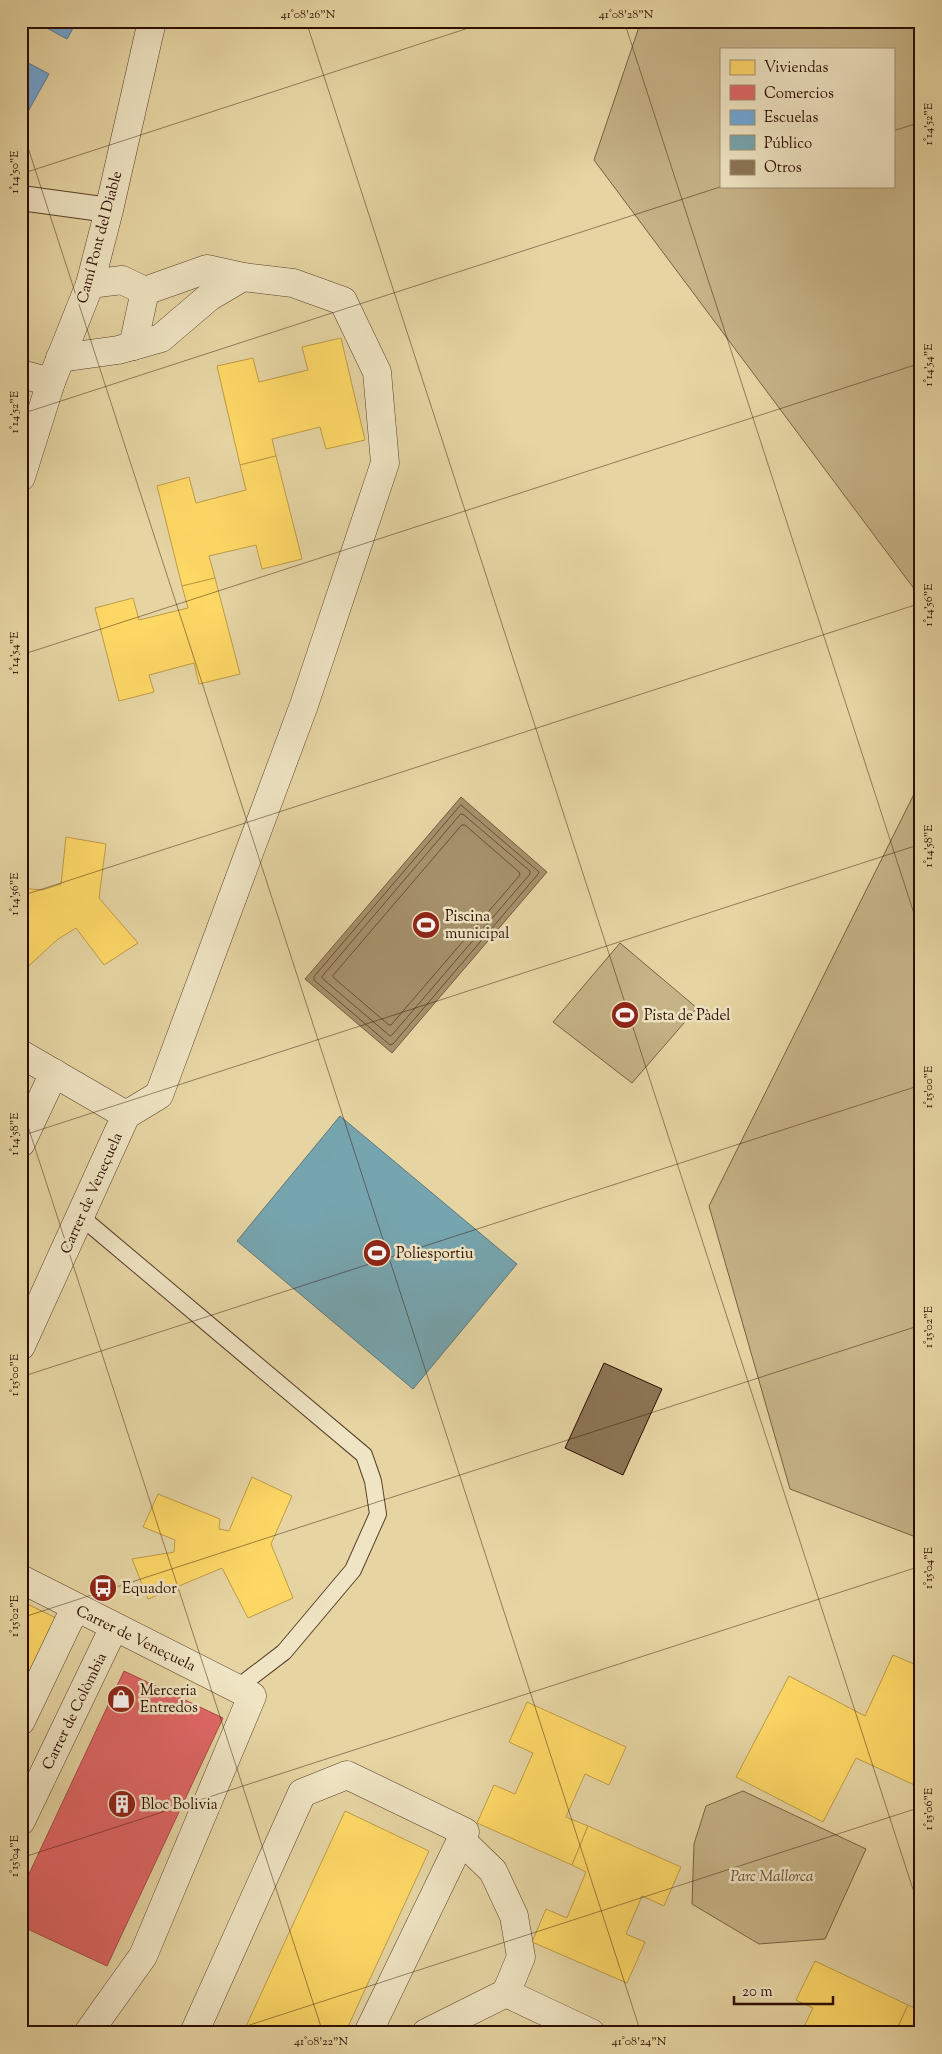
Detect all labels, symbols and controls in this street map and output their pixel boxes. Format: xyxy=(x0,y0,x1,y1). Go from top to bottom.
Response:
text: 41°08'26"N xyxy=(281,6,336,24)
text: 41°08'28"N xyxy=(599,6,654,24)
legend xyxy=(720,48,894,188)
text: Viviendas xyxy=(764,58,829,79)
text: Comercios xyxy=(764,84,834,105)
text: 1°14'52"E xyxy=(920,102,938,145)
text: Escuelas xyxy=(764,108,818,129)
text: Público xyxy=(764,134,812,155)
text: 1°14'50"E xyxy=(6,150,24,193)
text: Otros xyxy=(764,158,802,179)
street label: Camí Pont del Diable xyxy=(73,169,128,306)
text: 1°14'54"E xyxy=(920,343,938,386)
text: 1°14'52"E xyxy=(6,390,24,433)
text: 1°14'56"E xyxy=(920,583,938,626)
text: 1°14'54"E xyxy=(6,631,24,674)
text: 1°14'58"E xyxy=(920,824,938,867)
text: 1°14'56"E xyxy=(6,872,24,915)
place label: Piscina municipal xyxy=(445,907,509,945)
sports icon: Piscina municipal xyxy=(411,910,441,940)
sports icon: Pista de Pàdel xyxy=(610,1000,640,1030)
place label: Pista de Pàdel xyxy=(644,1006,731,1027)
text: 1°15'00"E xyxy=(920,1065,938,1108)
text: 1°14'58"E xyxy=(6,1112,24,1155)
street label: Carrer de Veneçuela xyxy=(56,1129,129,1258)
sports icon: Poliesportiu xyxy=(362,1238,392,1268)
place label: Poliesportiu xyxy=(396,1244,474,1265)
text: 1°15'02"E xyxy=(920,1305,938,1348)
text: 1°15'00"E xyxy=(6,1353,24,1396)
text: 1°15'04"E xyxy=(920,1546,938,1589)
bus stop icon: Equador xyxy=(88,1573,118,1603)
place label: Equador xyxy=(122,1579,177,1600)
text: 1°15'02"E xyxy=(6,1594,24,1637)
street label: Carrer de Veneçuela xyxy=(72,1601,199,1678)
street label: Carrer de Colòmbia xyxy=(38,1650,113,1774)
place label: Merceria Entredos xyxy=(140,1681,198,1719)
shop icon: Merceria Entredos xyxy=(106,1684,136,1714)
text: 1°15'06"E xyxy=(920,1787,938,1830)
building icon: Bloc Bolivia xyxy=(107,1789,137,1819)
place label: Bloc Bolivia xyxy=(141,1795,218,1816)
text: 1°15'04"E xyxy=(6,1834,24,1877)
park label: Parc Mallorca xyxy=(730,1867,814,1888)
scale bar xyxy=(734,1974,833,2006)
text: 20 m xyxy=(742,1982,773,2003)
text: 41°08'22"N xyxy=(294,2033,348,2051)
text: 41°08'24"N xyxy=(612,2033,667,2051)

